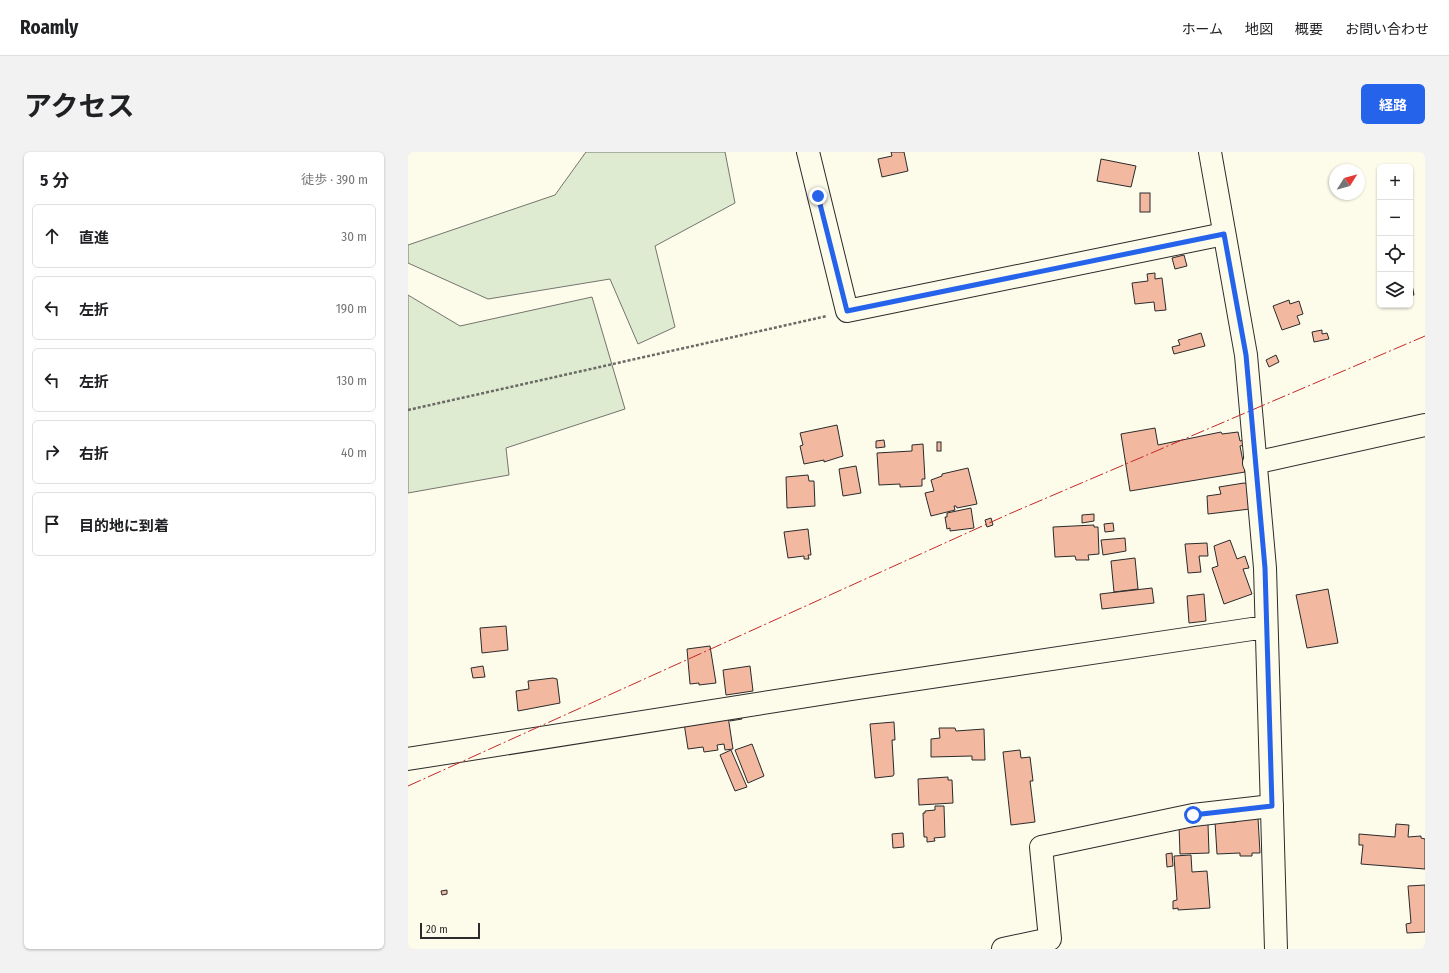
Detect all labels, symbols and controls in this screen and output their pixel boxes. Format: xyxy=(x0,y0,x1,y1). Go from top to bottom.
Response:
text: Roamly xyxy=(20,16,78,39)
text: ホーム xyxy=(1181,21,1223,38)
text: 地図 xyxy=(1245,21,1273,38)
text: 概要 xyxy=(1295,21,1323,38)
text: お問い合わせ xyxy=(1345,21,1429,38)
button: 経路 xyxy=(1361,84,1425,124)
text: アクセス xyxy=(24,90,135,123)
north arrow xyxy=(1329,164,1365,200)
map controls xyxy=(1377,164,1413,308)
button: + xyxy=(1377,164,1413,200)
text: 5 分 xyxy=(40,170,69,191)
text: 徒歩 · 390 m xyxy=(301,172,368,187)
route end xyxy=(809,187,827,205)
button: − xyxy=(1377,200,1413,236)
icon: ahead xyxy=(41,225,63,247)
text: 直進 xyxy=(79,229,109,247)
text: 30 m xyxy=(341,229,367,244)
button: locate xyxy=(1377,236,1413,272)
button: layers xyxy=(1377,272,1413,308)
icon: left xyxy=(41,297,63,319)
text: 左折 xyxy=(79,301,109,319)
text: 190 m xyxy=(336,301,367,316)
icon: left xyxy=(41,369,63,391)
text: 左折 xyxy=(79,373,109,391)
text: 130 m xyxy=(336,373,367,388)
icon: right xyxy=(41,441,63,463)
text: 右折 xyxy=(79,445,109,463)
text: 40 m xyxy=(341,445,367,460)
icon: arrive xyxy=(41,513,63,535)
text: 目的地に到着 xyxy=(79,517,169,535)
route start xyxy=(1184,806,1202,824)
scale bar xyxy=(420,921,480,940)
text: 20 m xyxy=(426,923,448,936)

